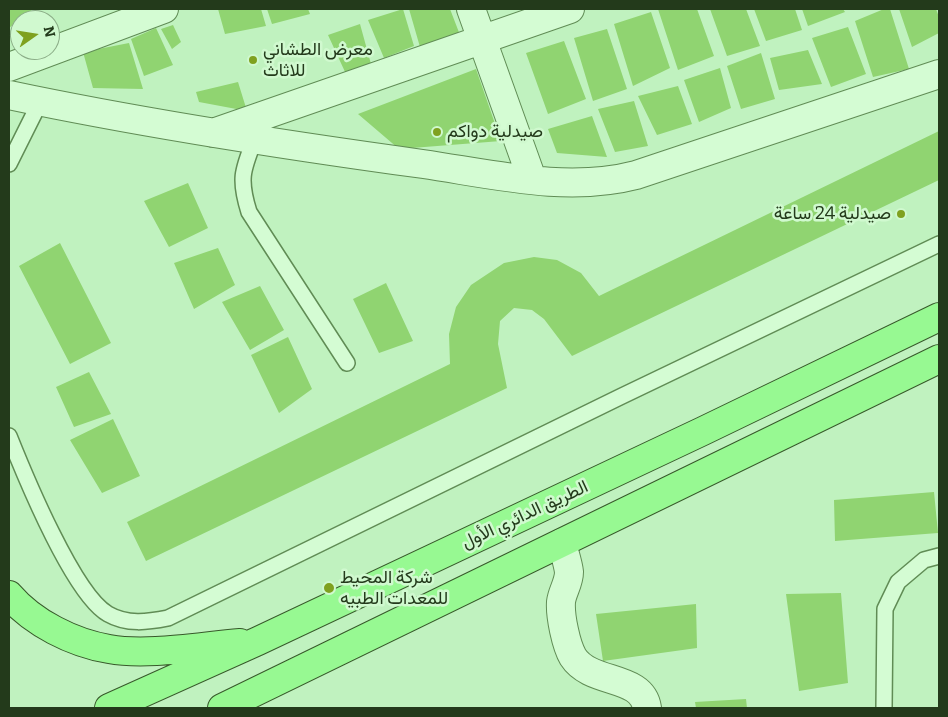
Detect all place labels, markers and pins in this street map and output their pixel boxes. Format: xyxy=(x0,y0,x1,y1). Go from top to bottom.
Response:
place label: معرض الطشاني للاثاث xyxy=(263,39,373,82)
marker: معرض الطشاني للاثاث xyxy=(247,54,259,66)
place label: صيدلية دواكم xyxy=(447,121,543,143)
marker: صيدلية دواكم xyxy=(431,126,443,138)
place label: صيدلية 24 ساعة xyxy=(774,203,891,225)
marker: صيدلية 24 ساعة xyxy=(895,208,907,220)
place label: شركة المحيط للمعدات الطبيه xyxy=(340,567,448,610)
marker: شركة المحيط للمعدات الطبيه xyxy=(322,581,336,595)

